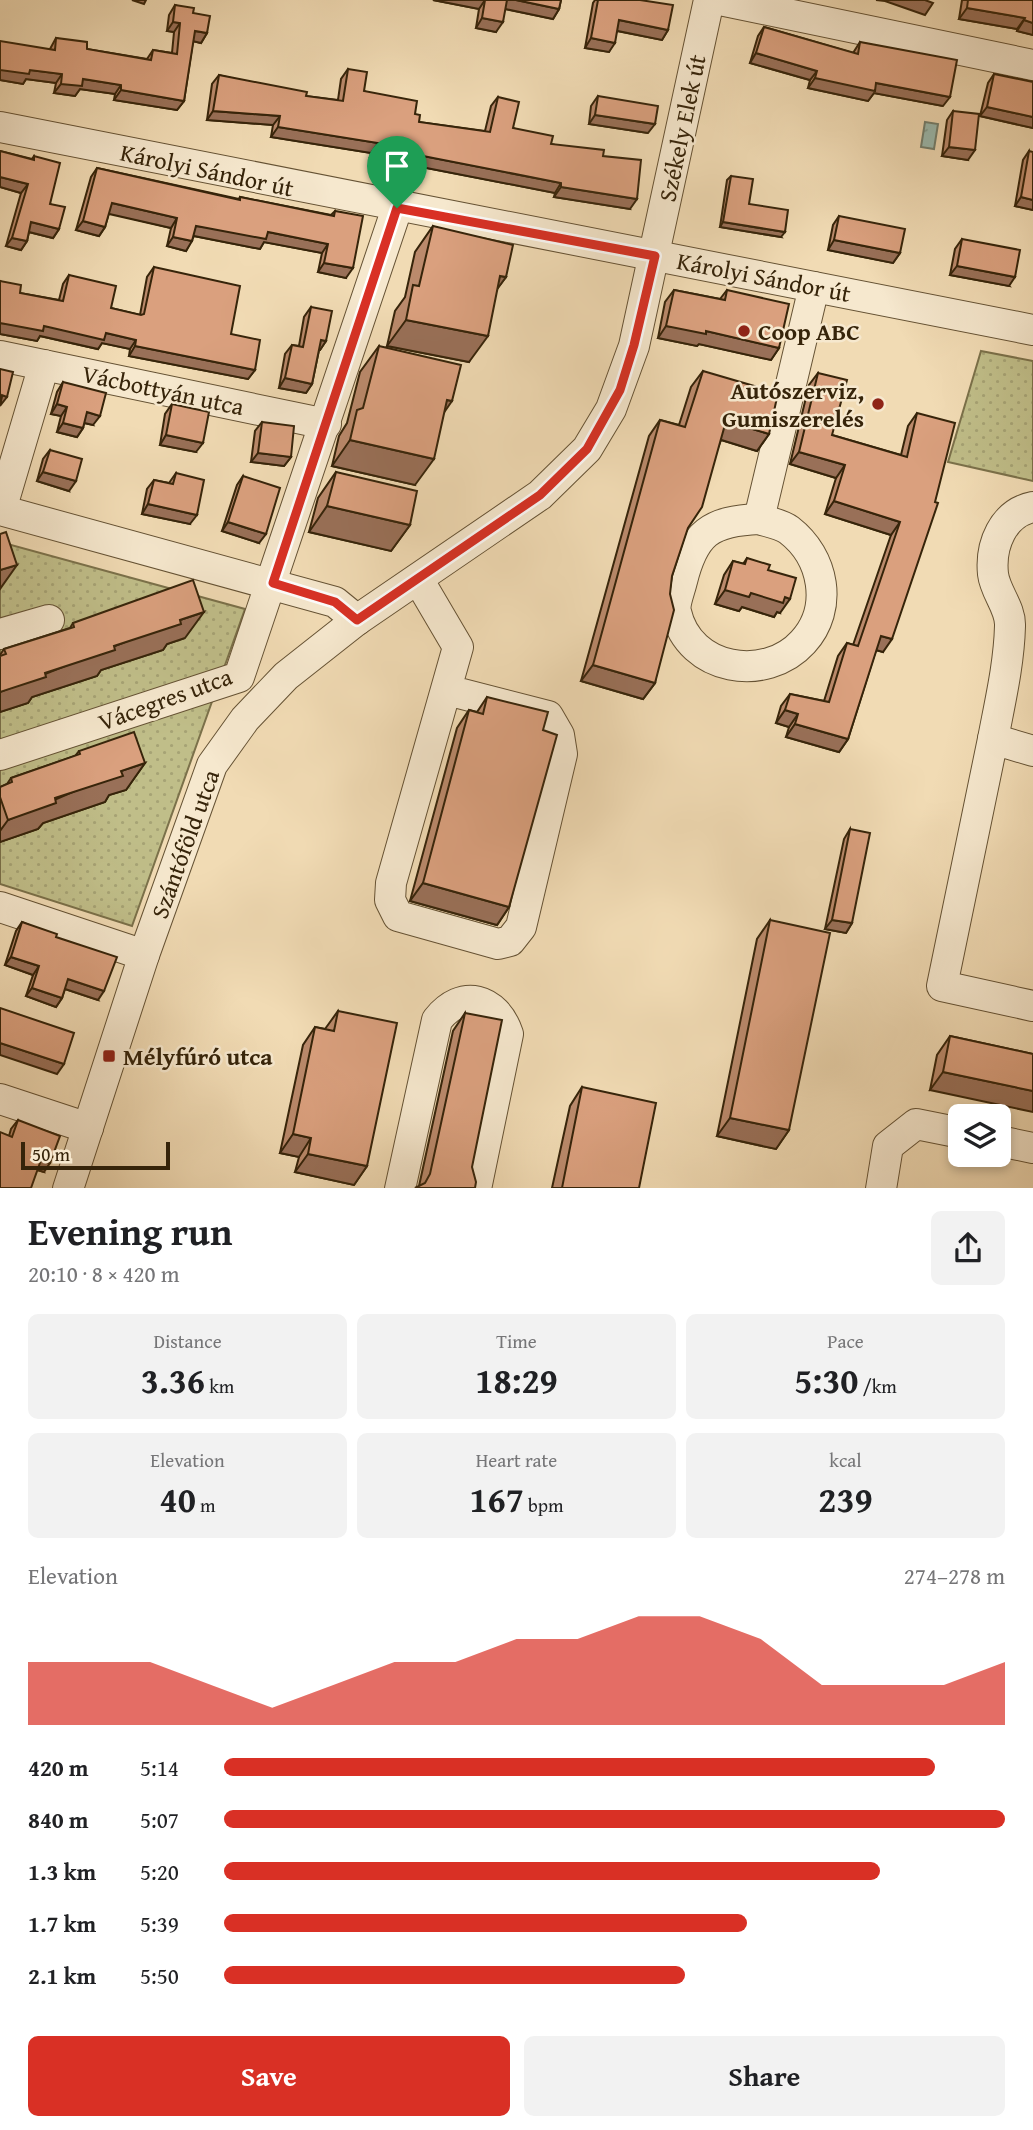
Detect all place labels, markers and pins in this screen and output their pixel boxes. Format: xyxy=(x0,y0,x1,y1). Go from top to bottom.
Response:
pin xyxy=(367,136,427,208)
place label: Coop ABC xyxy=(758,314,860,349)
marker: Coop ABC xyxy=(736,323,752,339)
place label: Autószerviz, Gumiszerelés xyxy=(722,373,864,436)
marker: Autószerviz, Gumiszerelés xyxy=(870,396,886,412)
place label: Mélyfúró utca xyxy=(123,1039,273,1074)
marker: Mélyfúró utca xyxy=(101,1048,117,1064)

